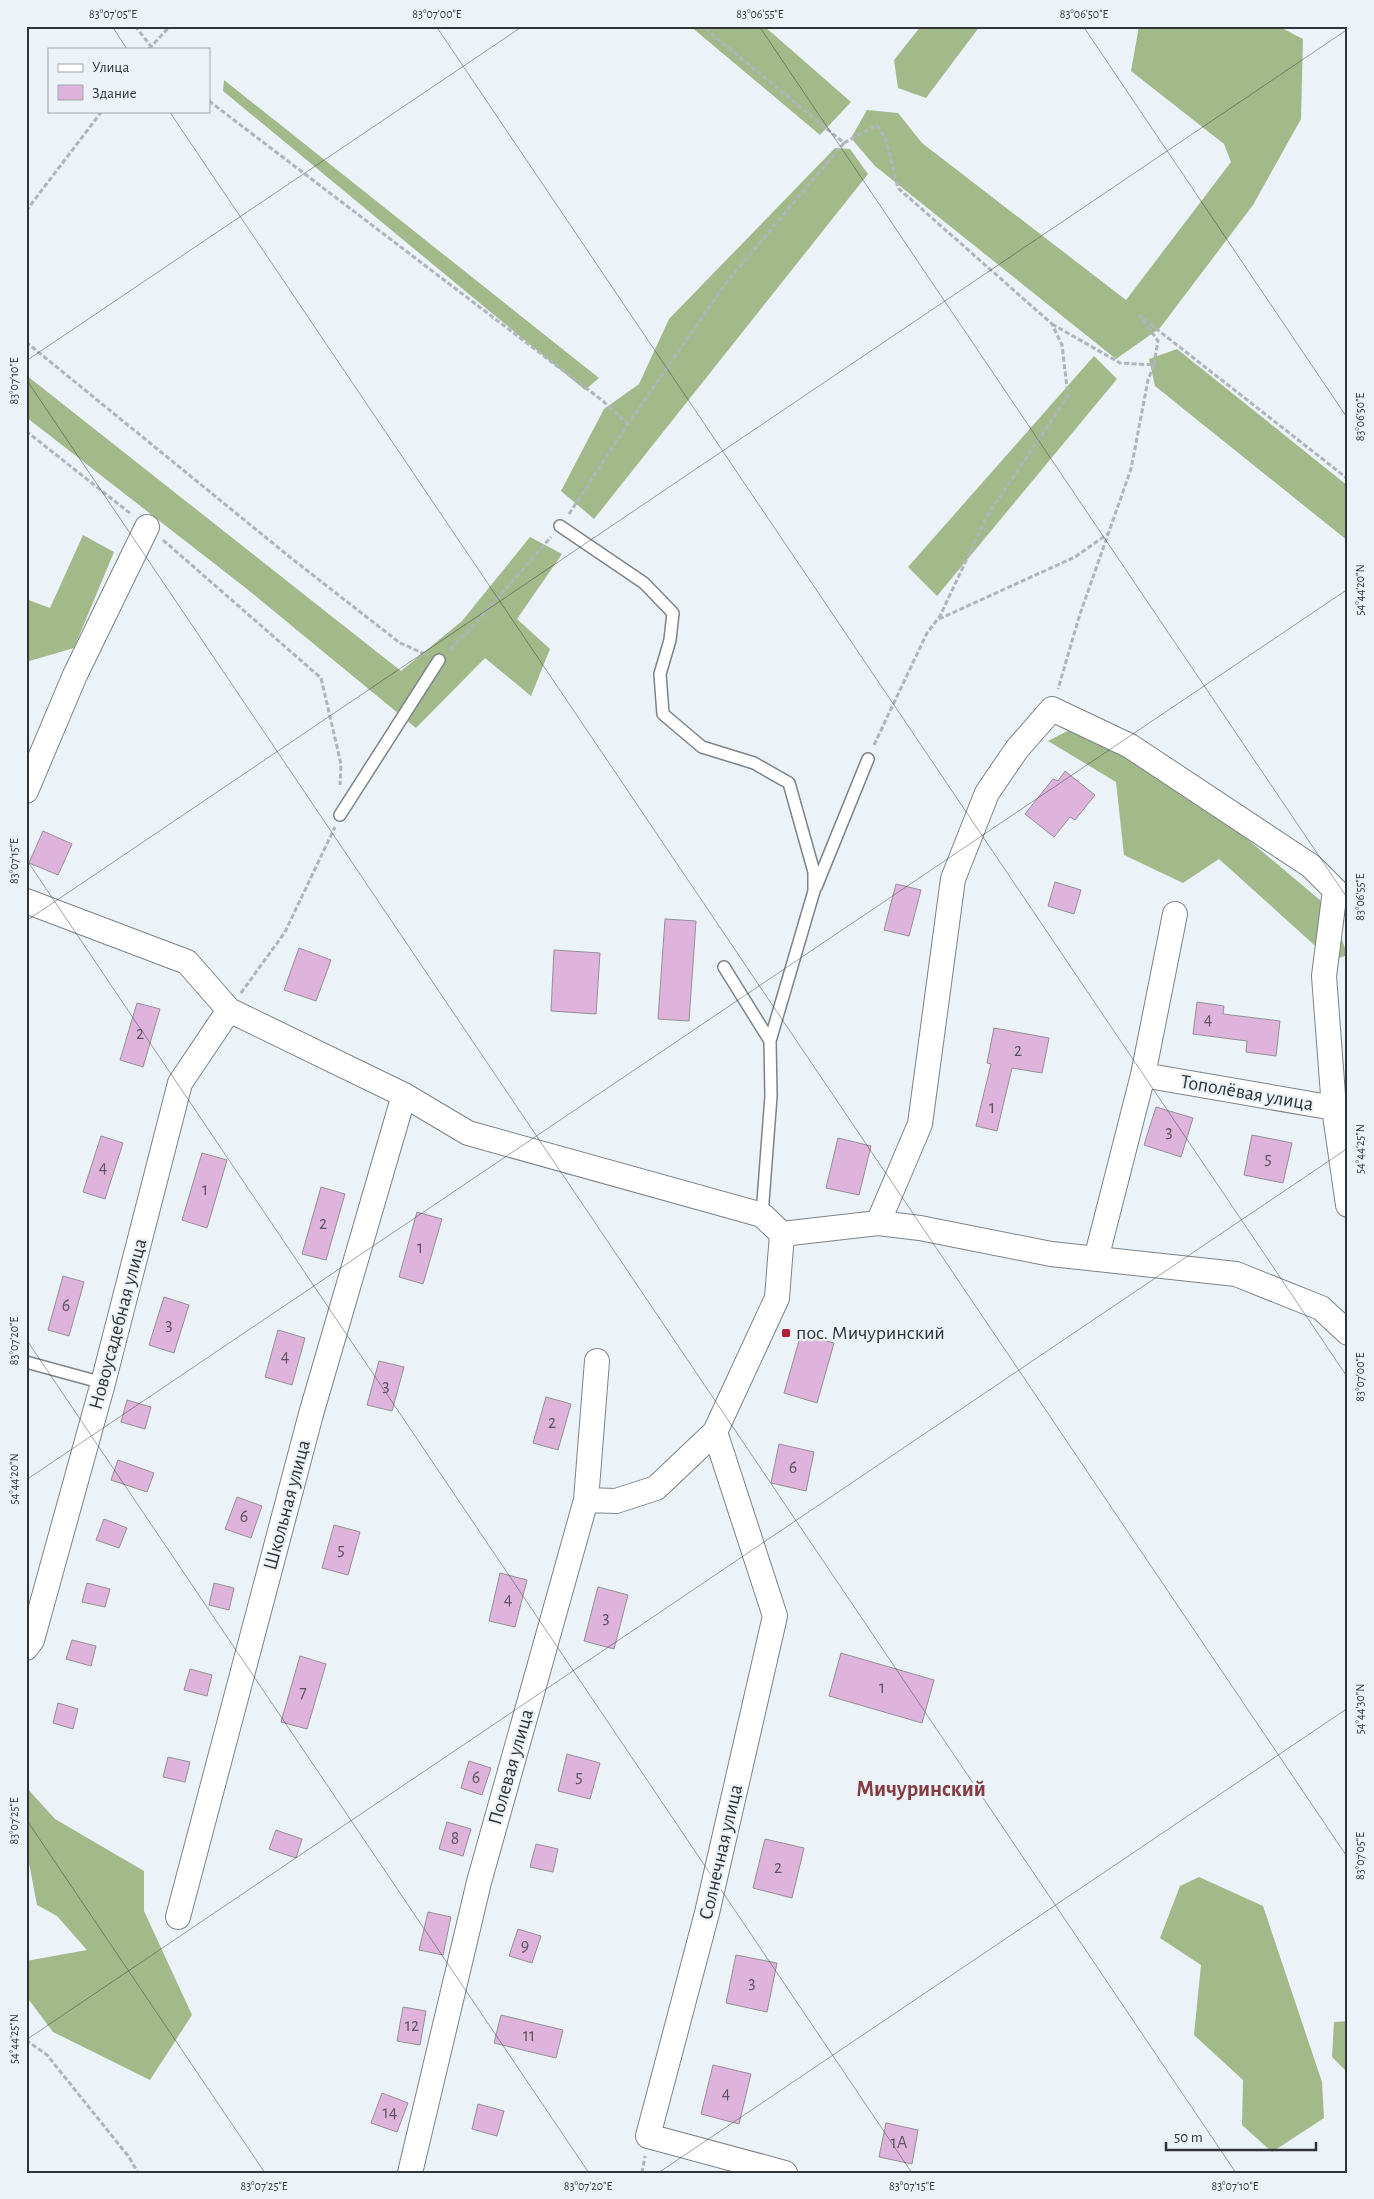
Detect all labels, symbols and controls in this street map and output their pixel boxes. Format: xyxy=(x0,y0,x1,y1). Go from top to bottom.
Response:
text: 83°07'05"E xyxy=(89,8,137,20)
text: 83°07'00"E xyxy=(412,8,462,20)
text: 83°06'55"E xyxy=(736,8,784,20)
text: 83°06'50"E xyxy=(1060,8,1109,20)
legend xyxy=(48,48,210,112)
text: Улица xyxy=(92,60,129,75)
text: Здание xyxy=(92,86,137,101)
text: 83°07'10"E xyxy=(8,357,20,405)
text: 83°06'50"E xyxy=(1354,392,1366,441)
text: 54°44'20"N xyxy=(1354,564,1366,616)
text: 83°07'15"E xyxy=(8,838,20,884)
text: 83°06'55"E xyxy=(1354,873,1366,921)
house number: 4 xyxy=(1204,1011,1213,1029)
house number: 2 xyxy=(136,1025,144,1043)
house number: 2 xyxy=(1014,1042,1022,1060)
street label: Тополёвая улица xyxy=(1179,1071,1315,1115)
house number: 1 xyxy=(989,1099,995,1117)
house number: 3 xyxy=(1165,1123,1173,1141)
text: 54°44'25"N xyxy=(1354,1124,1366,1174)
house number: 5 xyxy=(1264,1150,1272,1168)
house number: 4 xyxy=(99,1159,108,1177)
house number: 1 xyxy=(202,1181,208,1199)
house number: 2 xyxy=(319,1215,327,1233)
street label: Новоусадебная улица xyxy=(86,1236,150,1412)
house number: 1 xyxy=(417,1239,423,1257)
house number: 6 xyxy=(62,1297,70,1315)
house number: 3 xyxy=(165,1316,173,1334)
text: 83°07'20"E xyxy=(8,1317,20,1365)
place label: пос. Мичуринский xyxy=(796,1323,945,1343)
marker: пос. Мичуринский xyxy=(780,1327,792,1339)
house number: 4 xyxy=(281,1348,290,1366)
text: 83°07'00"E xyxy=(1354,1352,1366,1402)
house number: 3 xyxy=(382,1377,390,1395)
house number: 2 xyxy=(548,1414,556,1432)
street label: Школьная улица xyxy=(260,1438,314,1572)
text: 54°44'20"N xyxy=(8,1453,20,1505)
house number: 6 xyxy=(789,1459,797,1477)
house number: 6 xyxy=(240,1508,248,1526)
house number: 5 xyxy=(337,1541,345,1559)
house number: 4 xyxy=(504,1591,513,1609)
house number: 3 xyxy=(602,1609,610,1627)
house number: 1 xyxy=(879,1679,885,1697)
house number: 7 xyxy=(299,1684,307,1702)
text: 54°44'30"N xyxy=(1354,1684,1366,1734)
street label: Полевая улица xyxy=(485,1707,537,1827)
house number: 5 xyxy=(575,1768,583,1786)
house number: 6 xyxy=(472,1769,480,1787)
district label: Мичуринский xyxy=(856,1778,986,1801)
street label: Солнечная улица xyxy=(696,1782,746,1922)
text: 83°07'25"E xyxy=(8,1797,20,1845)
house number: 8 xyxy=(451,1830,459,1848)
text: 83°07'05"E xyxy=(1354,1832,1366,1880)
house number: 2 xyxy=(774,1859,782,1877)
house number: 9 xyxy=(521,1937,529,1955)
house number: 3 xyxy=(748,1974,756,1992)
text: 54°44'25"N xyxy=(8,2014,20,2064)
house number: 12 xyxy=(405,2017,419,2035)
house number: 11 xyxy=(523,2027,535,2045)
house number: 4 xyxy=(722,2085,731,2103)
house number: 14 xyxy=(383,2104,398,2122)
scale bar xyxy=(1166,2119,1316,2151)
text: 50 m xyxy=(1174,2130,1203,2145)
house number: 1А xyxy=(891,2134,908,2152)
text: 83°07'25"E xyxy=(240,2180,288,2192)
text: 83°07'20"E xyxy=(564,2180,612,2192)
text: 83°07'15"E xyxy=(889,2180,935,2192)
text: 83°07'10"E xyxy=(1211,2180,1259,2192)

